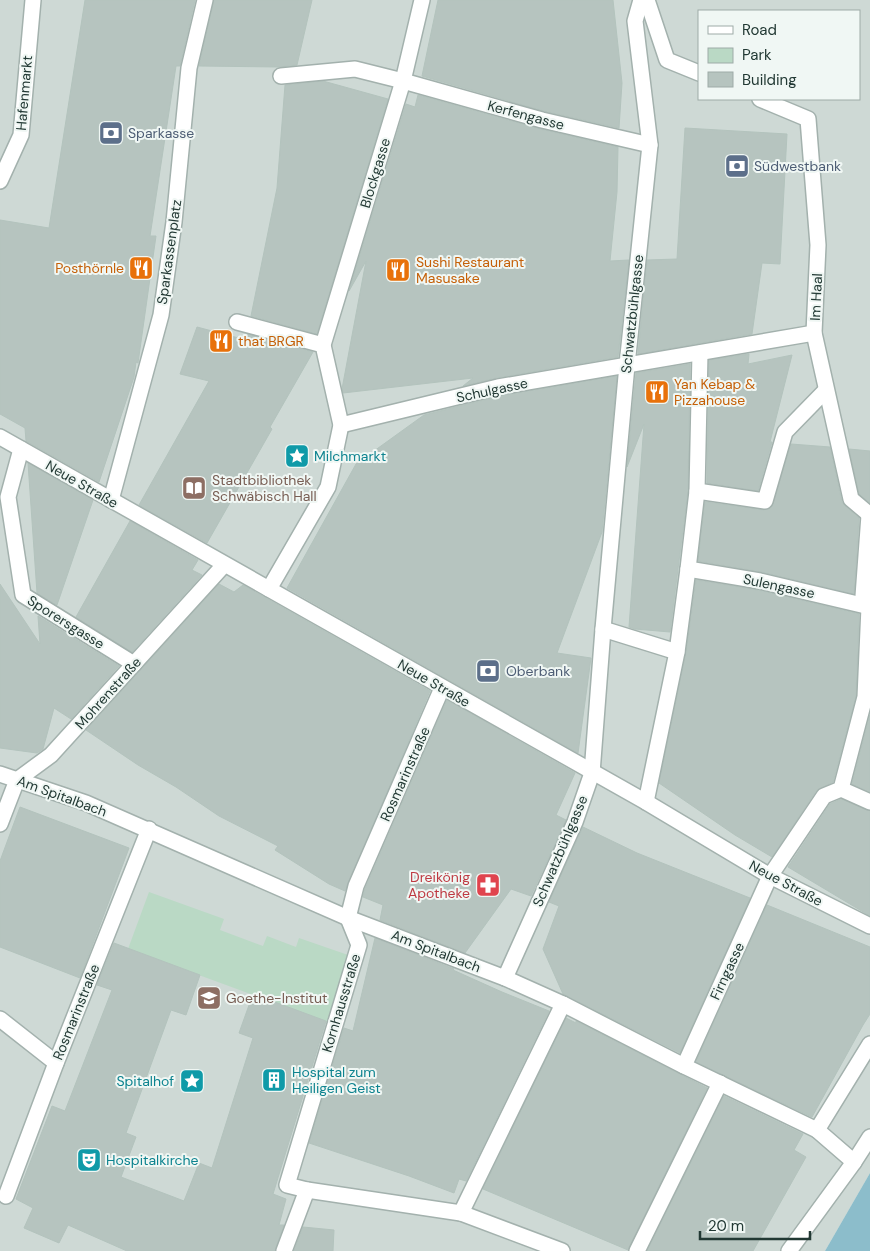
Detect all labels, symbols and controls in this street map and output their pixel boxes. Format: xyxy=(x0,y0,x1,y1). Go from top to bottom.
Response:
legend xyxy=(698,10,860,100)
text: Road xyxy=(742,20,777,40)
text: Park xyxy=(742,45,772,65)
street label: Hafenmarkt xyxy=(12,55,36,131)
text: Building xyxy=(742,70,797,90)
street label: Kerfengasse xyxy=(486,96,566,134)
bank icon: Sparkasse xyxy=(98,120,124,146)
place label: Sparkasse xyxy=(128,124,194,142)
street label: Blockgasse xyxy=(356,136,394,210)
bank icon: Südwestbank xyxy=(724,153,750,179)
place label: Südwestbank xyxy=(754,157,841,175)
street label: Sparkassenplatz xyxy=(153,198,185,306)
place label: Sushi Restaurant Masusake xyxy=(416,253,524,287)
street label: Schwatzbühlgasse xyxy=(617,254,647,374)
restaurant icon: Posthörnle xyxy=(128,255,154,281)
restaurant icon: Sushi Restaurant Masusake xyxy=(385,257,411,283)
place label: Posthörnle xyxy=(55,259,124,277)
street label: Im Haal xyxy=(806,273,826,321)
restaurant icon: that BRGR xyxy=(208,328,234,354)
place label: that BRGR xyxy=(238,332,304,350)
street label: Schulgasse xyxy=(455,374,529,406)
place label: Yan Kebap & Pizzahouse xyxy=(674,375,755,409)
restaurant icon: Yan Kebap & Pizzahouse xyxy=(644,379,670,405)
place icon: Milchmarkt xyxy=(284,443,310,469)
place label: Milchmarkt xyxy=(314,447,386,465)
street label: Neue Straße xyxy=(43,456,121,512)
place label: Stadtbibliothek Schwäbisch Hall xyxy=(212,471,317,505)
library icon: Stadtbibliothek Schwäbisch Hall xyxy=(181,475,207,501)
street label: Sulengasse xyxy=(742,570,816,602)
street label: Sporersgasse xyxy=(24,591,108,653)
street label: Mohrenstraße xyxy=(71,653,145,733)
street label: Neue Straße xyxy=(395,655,473,711)
bank icon: Oberbank xyxy=(475,658,501,684)
place label: Oberbank xyxy=(506,662,570,680)
street label: Rosmarinstraße xyxy=(376,724,434,824)
street label: Am Spitalbach xyxy=(15,771,109,821)
street label: Schwatzbühlgasse xyxy=(528,793,592,909)
street label: Neue Straße xyxy=(746,856,826,910)
place label: Dreikönig Apotheke xyxy=(408,868,470,902)
pharmacy icon: Dreikönig Apotheke xyxy=(475,872,501,898)
street label: Am Spitalbach xyxy=(389,926,483,976)
street label: Firngasse xyxy=(706,939,748,1003)
street label: Kornhausstraße xyxy=(317,952,365,1054)
street label: Rosmarinstraße xyxy=(49,961,103,1063)
school or university icon: Goethe-Institut xyxy=(196,985,222,1011)
place label: Goethe-Institut xyxy=(226,989,328,1007)
place label: Hospital zum Heiligen Geist xyxy=(292,1063,381,1097)
building icon: Hospital zum Heiligen Geist xyxy=(261,1067,287,1093)
place icon: Spitalhof xyxy=(179,1068,205,1094)
place label: Spitalhof xyxy=(116,1072,174,1090)
theatre icon: Hospitalkirche xyxy=(76,1147,102,1173)
place label: Hospitalkirche xyxy=(106,1151,199,1169)
scale bar xyxy=(700,1208,810,1240)
text: 20 m xyxy=(708,1216,744,1236)

